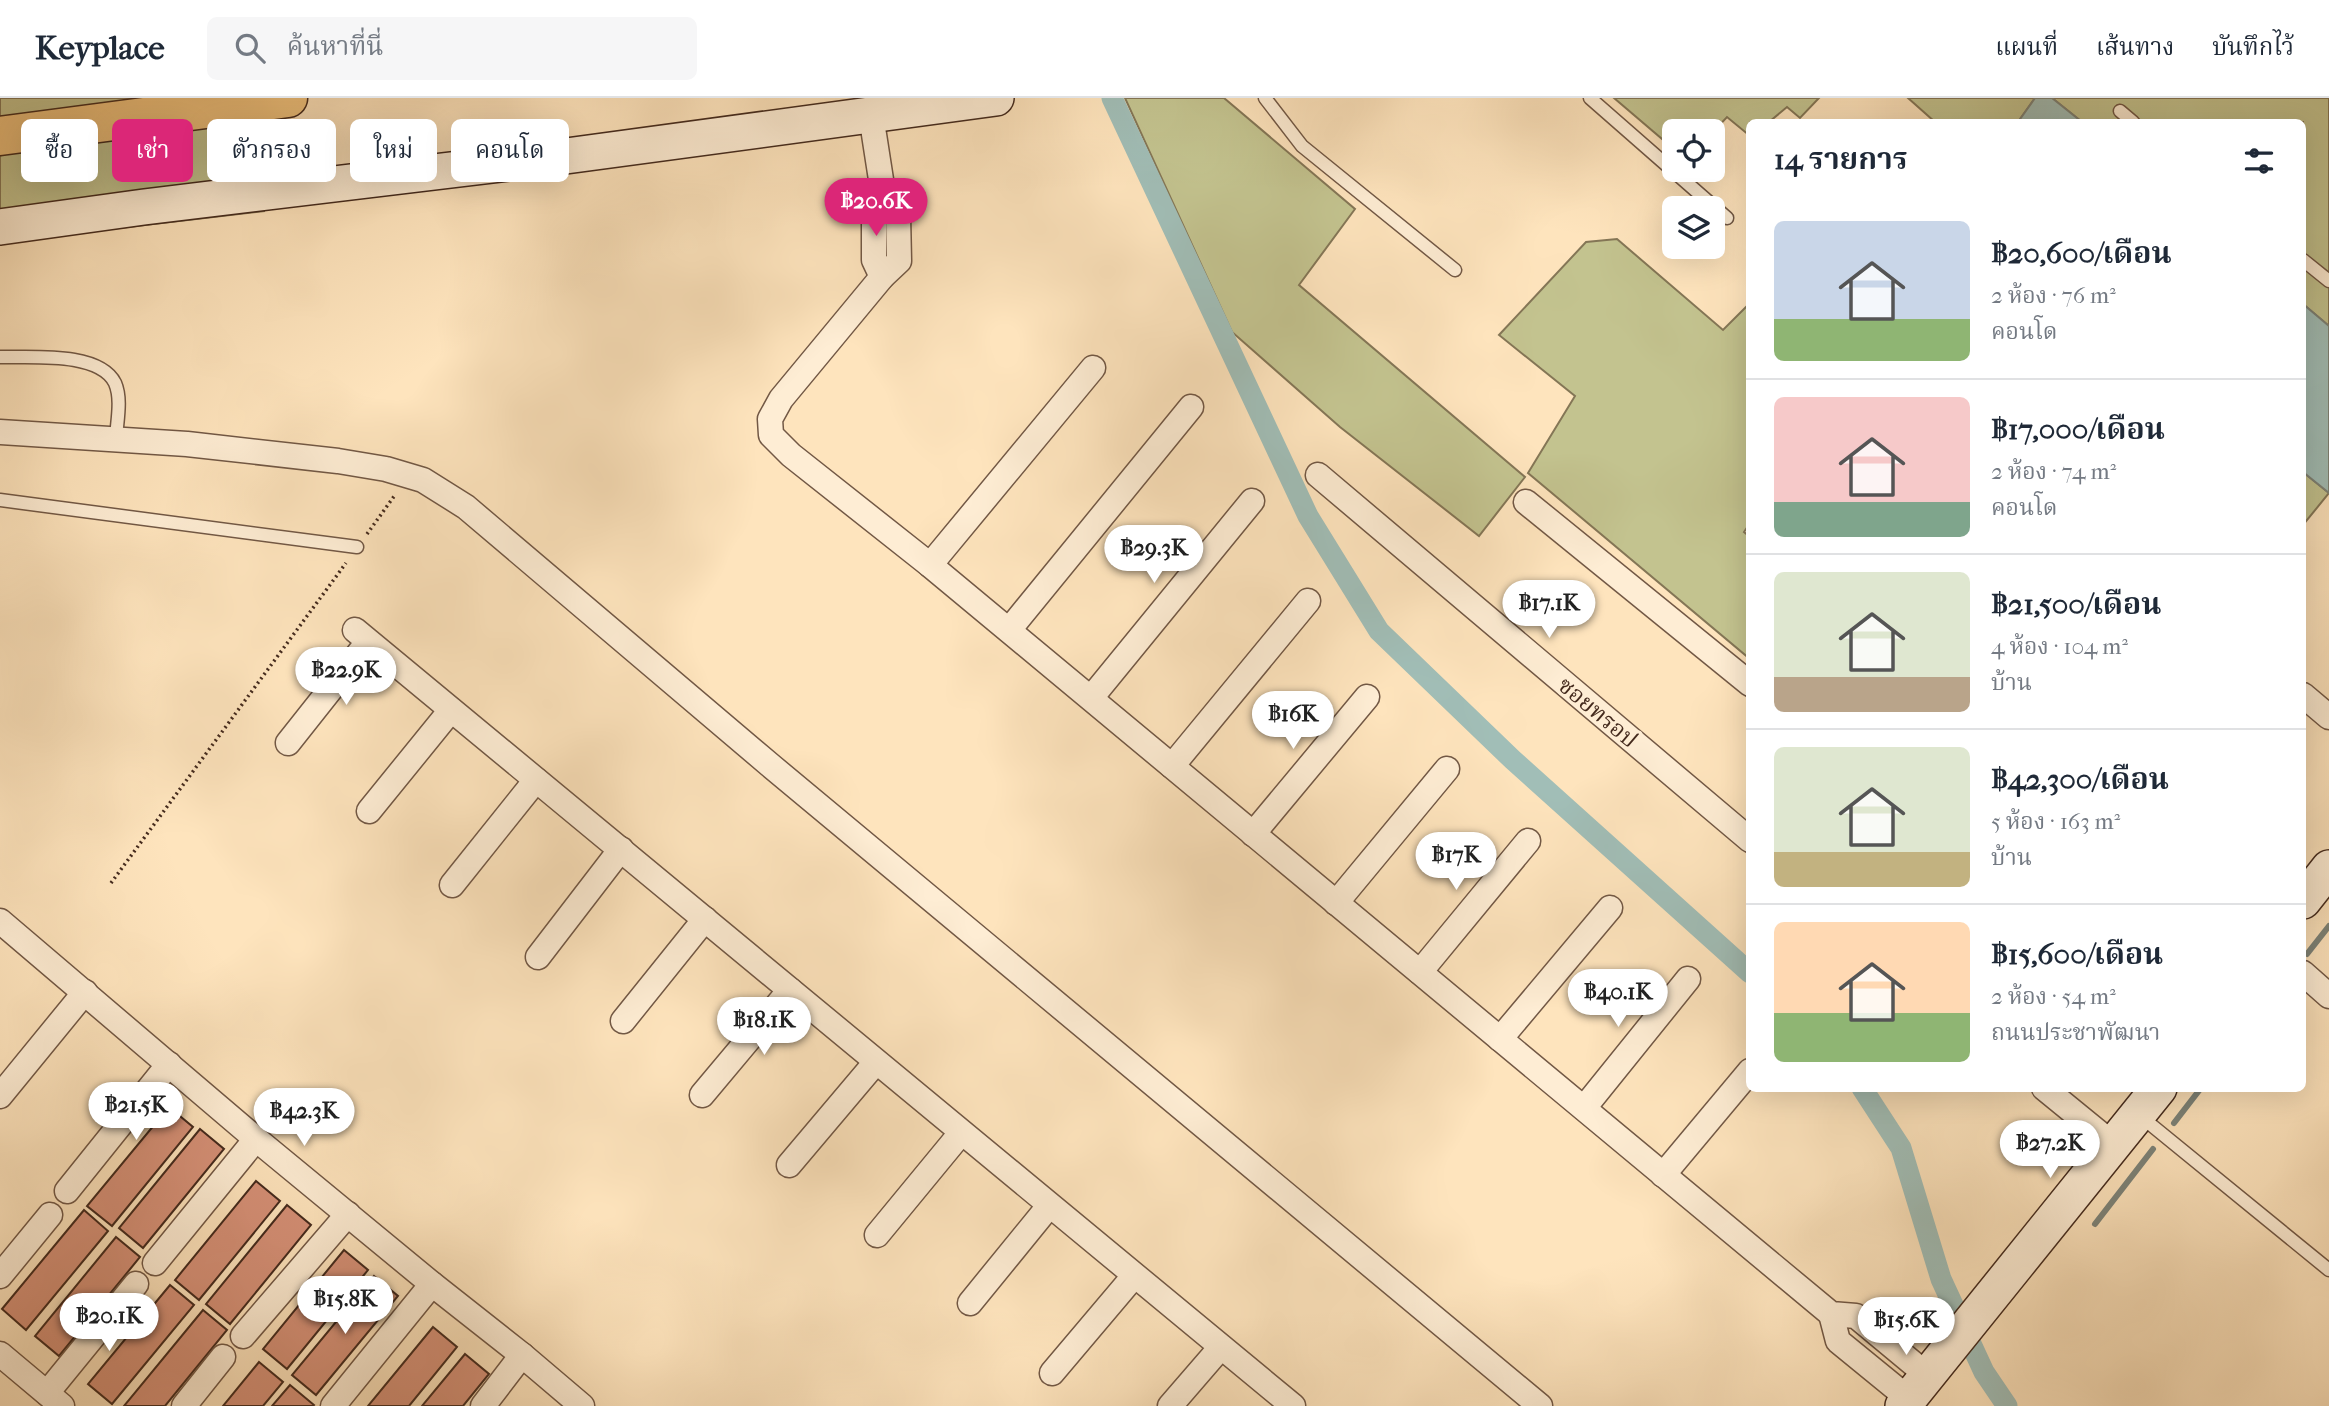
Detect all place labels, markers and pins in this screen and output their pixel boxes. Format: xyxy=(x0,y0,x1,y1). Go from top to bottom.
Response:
pin: ฿20.6K xyxy=(819,178,933,238)
pin: ฿29.3K xyxy=(1097,526,1211,585)
pin: ฿17.1K xyxy=(1492,580,1606,640)
pin: ฿22.9K xyxy=(289,648,403,707)
pin: ฿16K xyxy=(1252,692,1334,751)
pin: ฿17K xyxy=(1415,832,1497,892)
pin: ฿40.1K xyxy=(1561,970,1675,1029)
pin: ฿18.1K xyxy=(707,998,821,1057)
pin: ฿21.5K xyxy=(79,1082,193,1142)
pin: ฿42.3K xyxy=(247,1088,361,1148)
pin: ฿27.2K xyxy=(1993,1121,2107,1180)
pin: ฿15.8K xyxy=(288,1276,402,1336)
pin: ฿20.1K xyxy=(52,1294,166,1353)
pin: ฿15.6K xyxy=(1849,1298,1963,1357)

